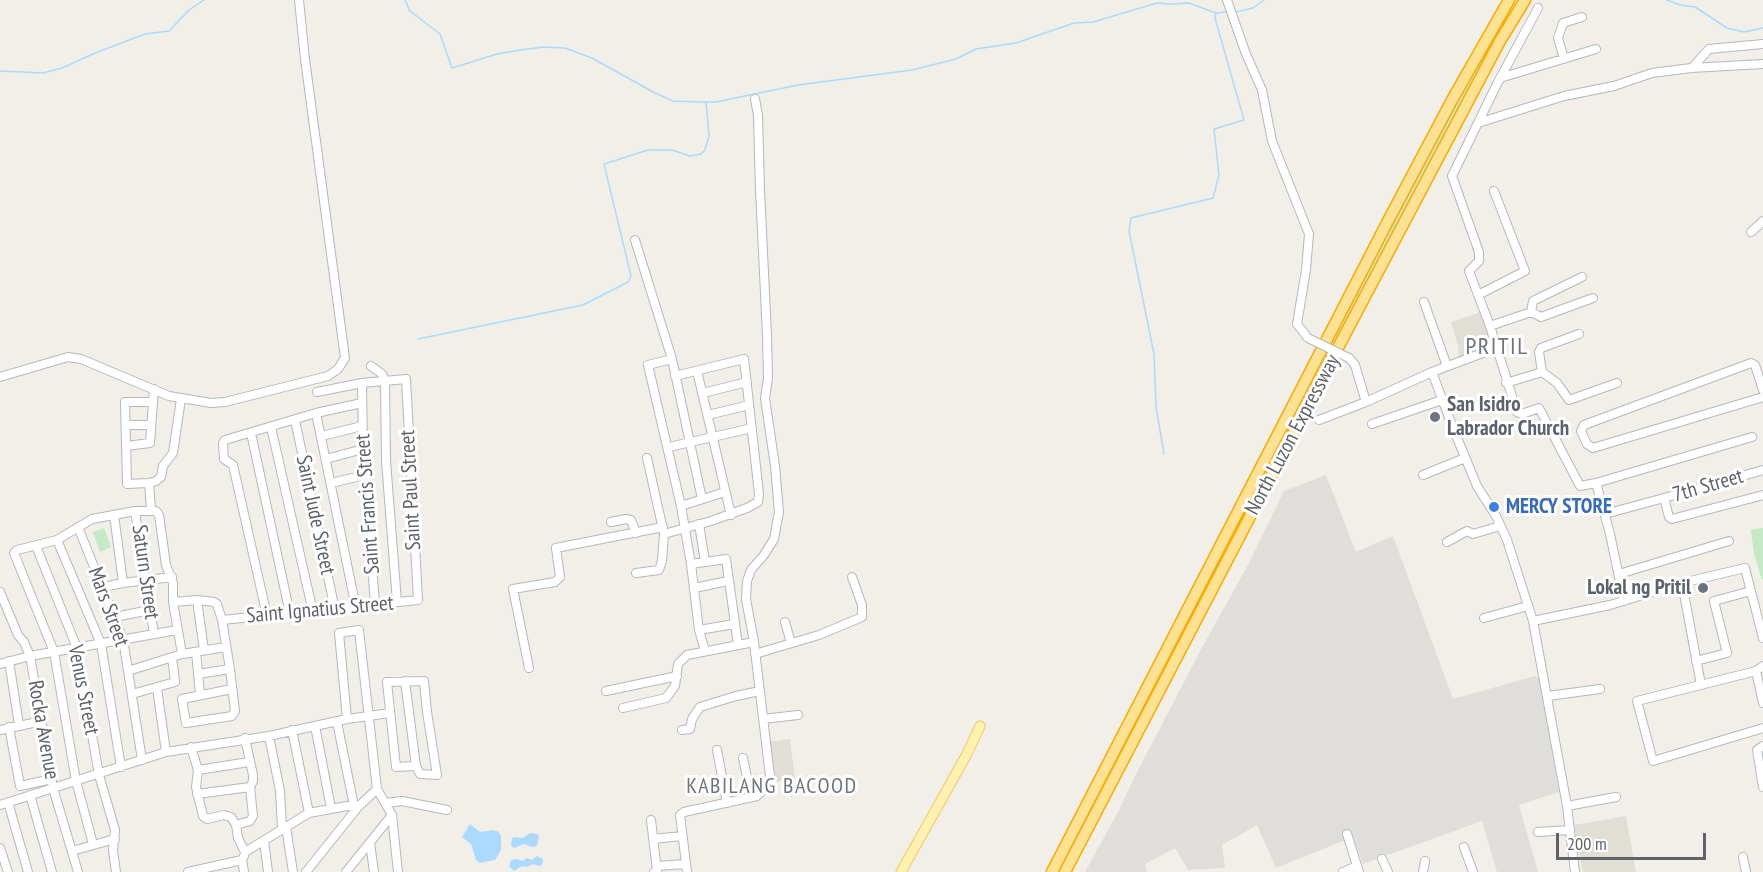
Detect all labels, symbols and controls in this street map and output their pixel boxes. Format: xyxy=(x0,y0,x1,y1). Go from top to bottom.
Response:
district label: PRITIL xyxy=(1465,333,1529,361)
street label: North Luzon Expressway xyxy=(1240,351,1346,519)
place label: San Isidro Labrador Church xyxy=(1447,392,1569,442)
marker: San Isidro Labrador Church xyxy=(1428,410,1442,424)
street label: Saint Paul Street xyxy=(395,429,427,551)
street label: Saint Francis Street xyxy=(351,433,385,575)
street label: Saint Jude Street xyxy=(290,453,340,577)
street label: 7th Street xyxy=(1670,464,1746,508)
place label: MERCY STORE xyxy=(1506,494,1612,520)
marker: MERCY STORE xyxy=(1487,500,1501,514)
street label: Saturn Street xyxy=(126,523,164,621)
street label: Mars Street xyxy=(82,564,134,650)
place label: Lokal ng Pritil xyxy=(1587,575,1691,601)
marker: Lokal ng Pritil xyxy=(1696,581,1710,595)
street label: Saint Ignatius Street xyxy=(245,591,395,629)
street label: Venus Street xyxy=(62,643,104,737)
street label: Rocka Avenue xyxy=(22,679,64,781)
district label: KABILANG BACOOD xyxy=(686,774,858,800)
scale bar xyxy=(1559,821,1709,859)
text: 200 m xyxy=(1567,832,1607,855)

